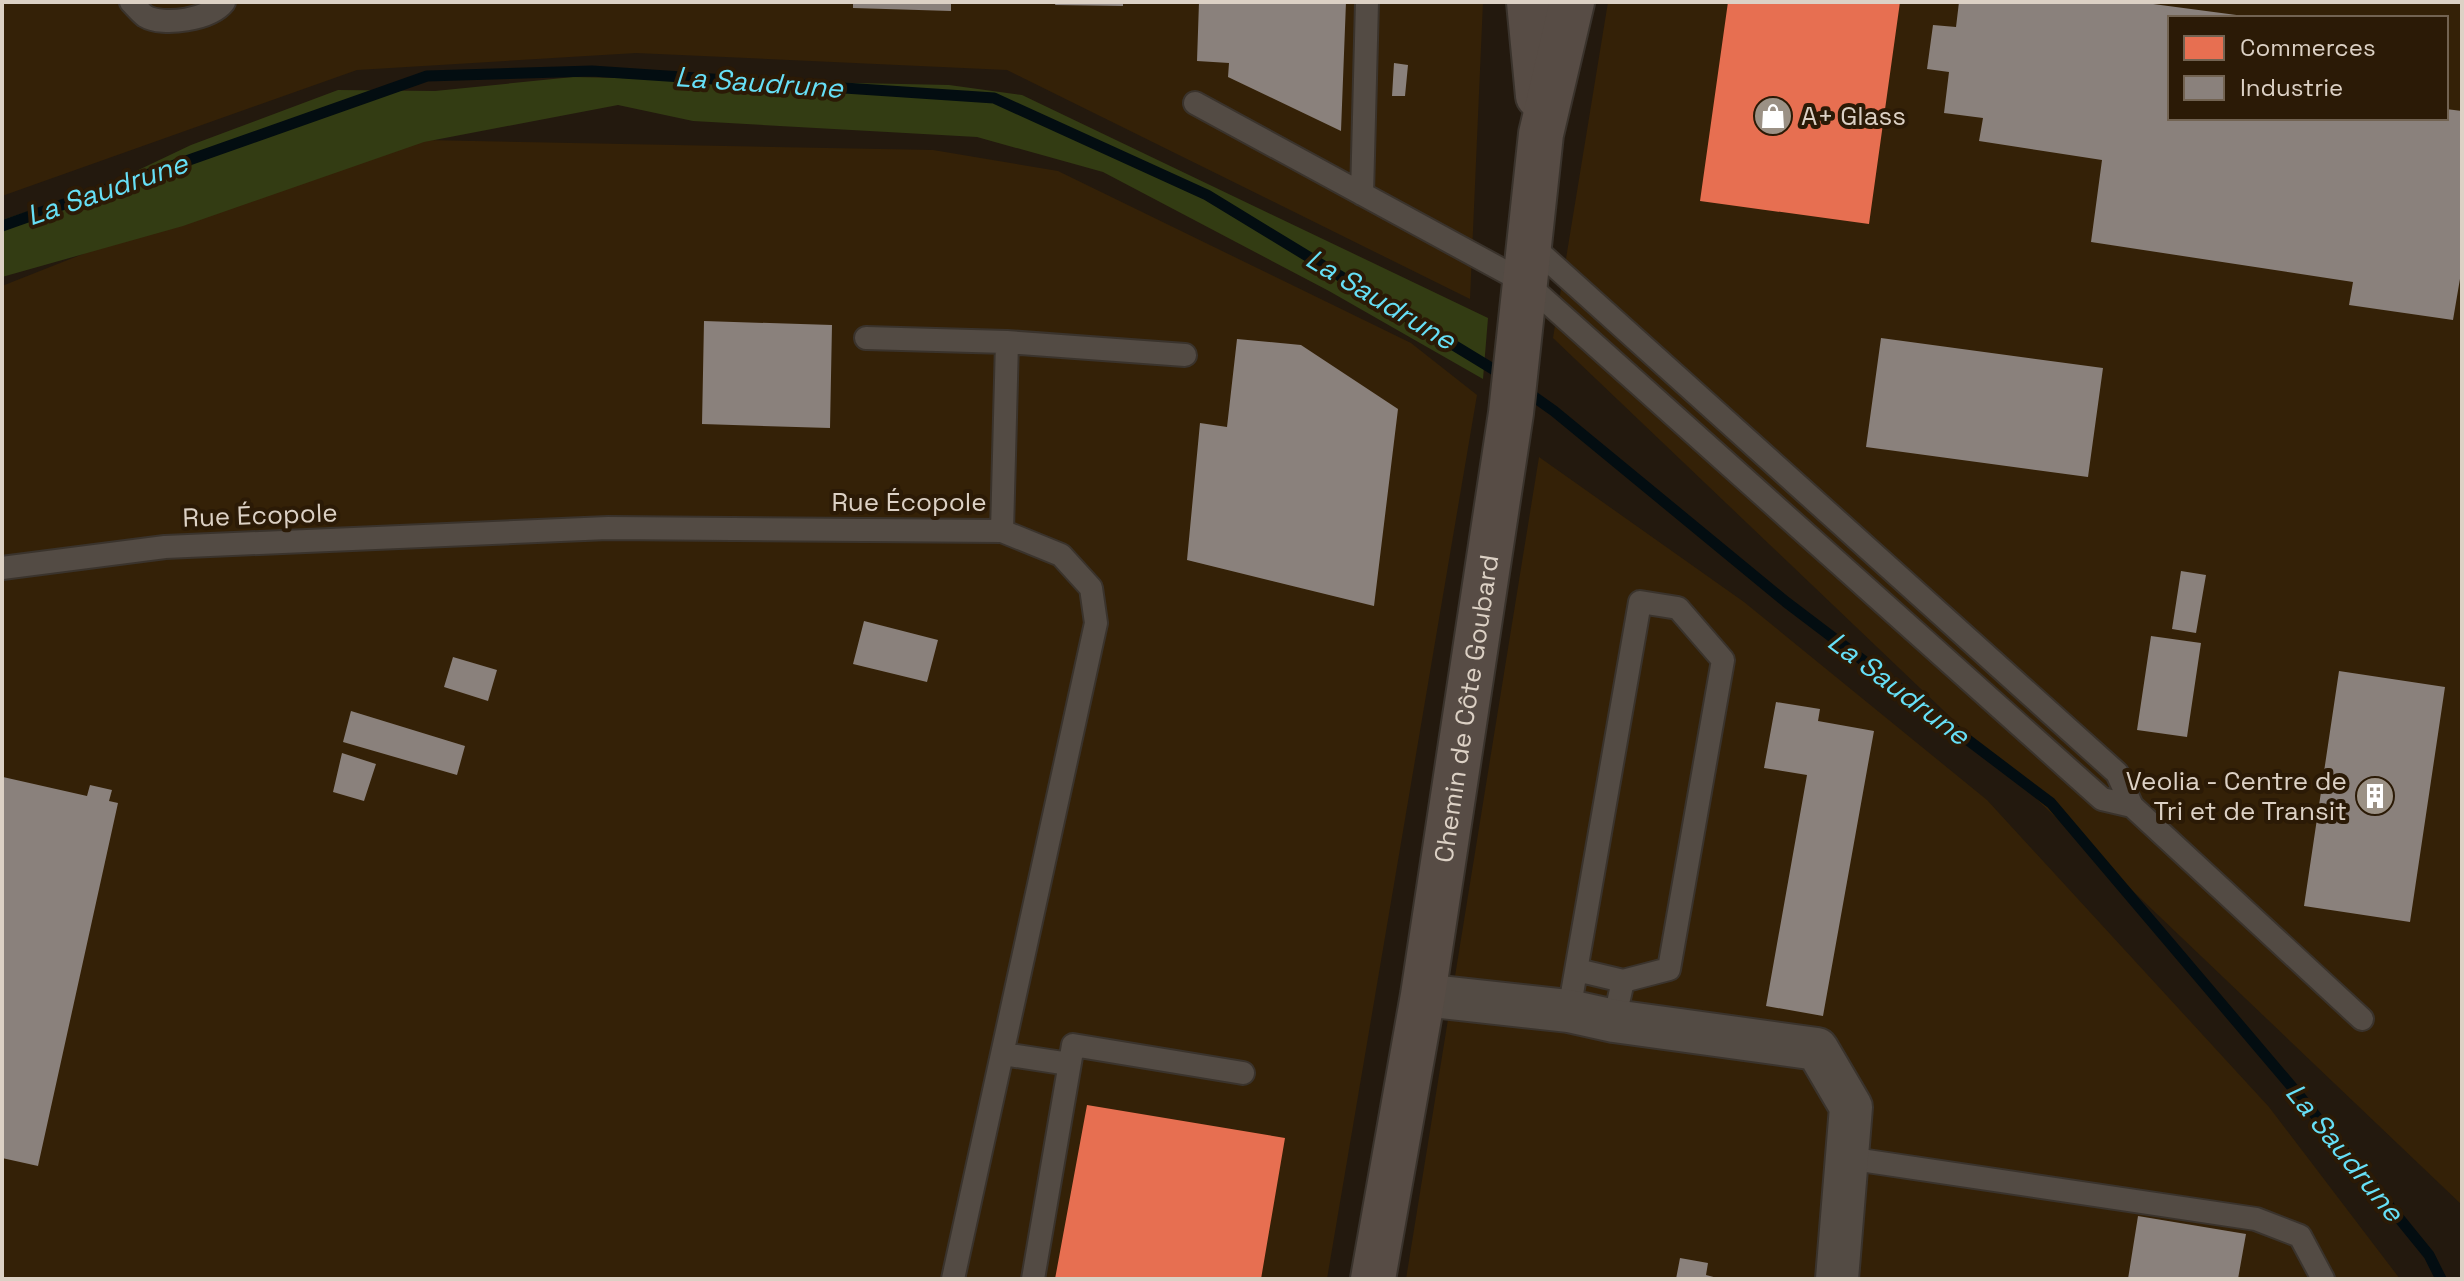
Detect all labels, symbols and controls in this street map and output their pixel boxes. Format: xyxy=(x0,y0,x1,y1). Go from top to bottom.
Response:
legend xyxy=(2168,16,2448,120)
text: Commerces xyxy=(2240,32,2376,63)
water label: La Saudrune xyxy=(674,58,846,106)
text: Industrie xyxy=(2240,72,2343,103)
shop icon: A+ Glass xyxy=(1752,95,1794,137)
place label: A+ Glass xyxy=(1801,99,1906,133)
water label: La Saudrune xyxy=(22,144,194,233)
water label: La Saudrune xyxy=(1300,240,1464,358)
street label: Rue Écopole xyxy=(831,485,987,519)
street label: Rue Écopole xyxy=(182,495,338,535)
street label: Chemin de Côte Goubard xyxy=(1426,552,1506,865)
water label: La Saudrune xyxy=(1821,623,1978,754)
place label: Veolia - Centre de Tri et de Transit xyxy=(2126,764,2347,828)
building icon: Veolia - Centre de Tri et de Transit xyxy=(2354,775,2396,817)
water label: La Saudrune xyxy=(2278,1075,2413,1230)

